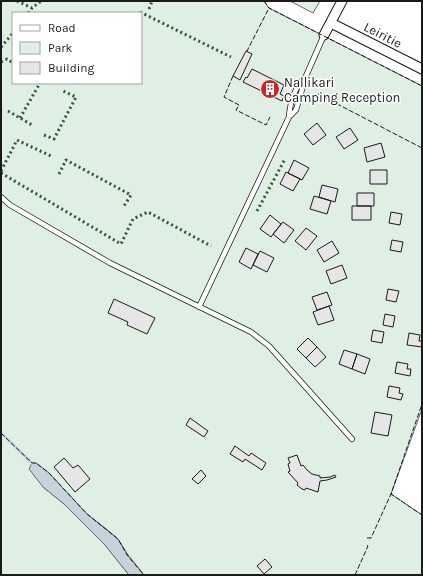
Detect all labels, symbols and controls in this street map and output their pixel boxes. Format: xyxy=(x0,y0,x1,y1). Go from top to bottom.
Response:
legend xyxy=(12,12,142,84)
street label: Leiritie xyxy=(361,19,405,51)
text: Road xyxy=(48,21,76,35)
text: Park xyxy=(48,41,73,55)
text: Building xyxy=(48,61,95,75)
place label: Nallikari Camping Reception xyxy=(284,75,400,105)
building icon: Nallikari Camping Reception xyxy=(259,78,281,100)

